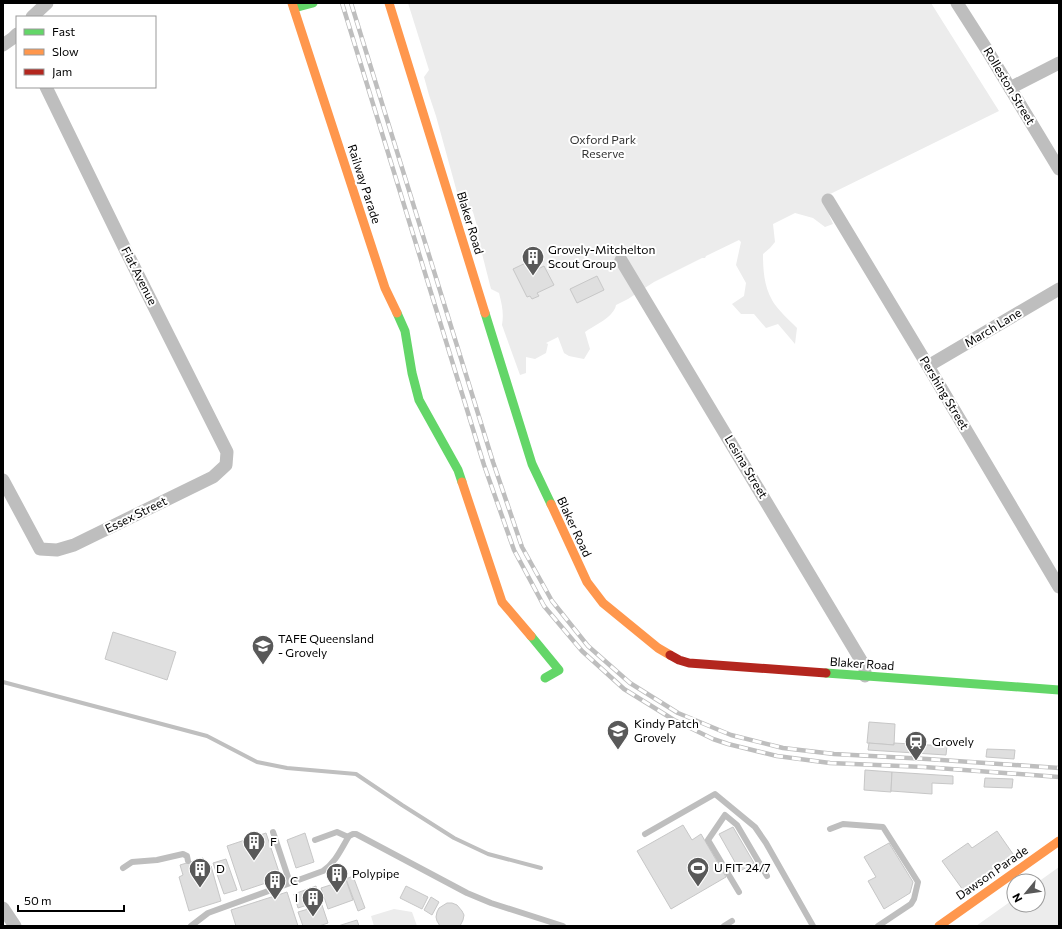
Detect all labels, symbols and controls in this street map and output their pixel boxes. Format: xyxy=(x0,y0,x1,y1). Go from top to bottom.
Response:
legend xyxy=(16,16,156,88)
text: Fast xyxy=(52,24,75,38)
text: Slow xyxy=(52,44,79,58)
street label: Rolleston Street xyxy=(981,44,1038,127)
text: Jam xyxy=(52,64,72,79)
park label: Oxford Park Reserve xyxy=(570,132,637,160)
street label: Railway Parade xyxy=(346,142,384,225)
street label: Blaker Road xyxy=(455,190,487,256)
place label: Grovely-Mitchelton Scout Group xyxy=(548,242,655,270)
street label: Fiat Avenue xyxy=(119,244,161,307)
building icon: Grovely-Mitchelton Scout Group xyxy=(520,244,546,277)
street label: March Lane xyxy=(962,305,1023,350)
street label: Pershing Street xyxy=(917,353,972,432)
street label: Lesina Street xyxy=(723,432,771,501)
street label: Essex Street xyxy=(102,493,169,535)
street label: Blaker Road xyxy=(555,494,595,559)
place label: TAFE Queensland - Grovely xyxy=(278,631,374,659)
school or university icon: TAFE Queensland - Grovely xyxy=(250,633,276,666)
street label: Blaker Road xyxy=(829,654,895,672)
place label: Kindy Patch Grovely xyxy=(634,716,699,744)
school or university icon: Kindy Patch Grovely xyxy=(605,718,631,751)
station icon: Grovely xyxy=(903,729,929,762)
place label: Grovely xyxy=(932,734,974,748)
building icon: F xyxy=(241,829,267,862)
place label: F xyxy=(270,834,277,848)
street label: Dawson Parade xyxy=(953,842,1030,902)
sports icon: U FIT 24/7 xyxy=(685,855,711,888)
building icon: D xyxy=(187,856,213,889)
place label: U FIT 24/7 xyxy=(714,860,771,874)
place label: D xyxy=(216,861,225,875)
building icon: Polypipe xyxy=(324,861,350,894)
place label: Polypipe xyxy=(352,866,399,880)
building icon: C xyxy=(262,868,288,901)
place label: C xyxy=(290,873,298,887)
north arrow xyxy=(1006,873,1046,913)
building icon: I xyxy=(300,885,326,918)
scale bar xyxy=(18,887,124,913)
place label: I xyxy=(295,890,298,904)
text: N xyxy=(1009,891,1025,905)
text: 50 m xyxy=(24,893,52,907)

